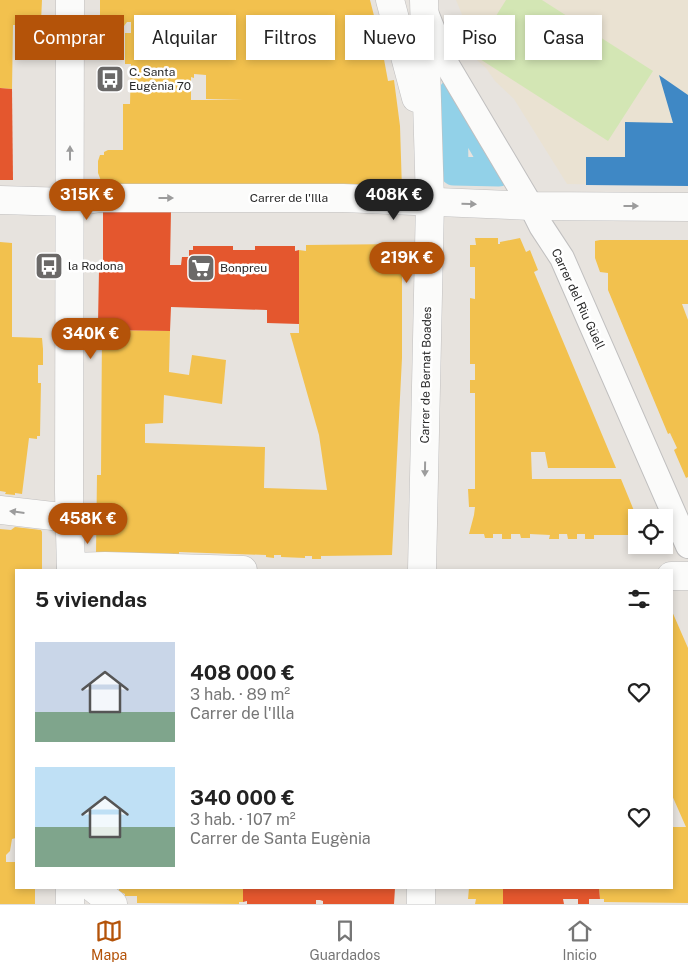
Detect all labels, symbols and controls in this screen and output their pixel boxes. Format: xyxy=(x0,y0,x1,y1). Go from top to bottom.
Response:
chip: Comprar xyxy=(15,15,124,60)
chip: Alquilar xyxy=(134,15,236,60)
chip: Filtros xyxy=(246,15,335,60)
chip: Nuevo xyxy=(345,15,434,60)
chip: Piso xyxy=(444,15,515,60)
chip: Casa xyxy=(525,15,602,60)
bus stop icon: C. Santa Eugènia 70 xyxy=(95,64,125,94)
place label: C. Santa Eugènia 70 xyxy=(129,65,191,93)
one-way arrow xyxy=(66,145,74,161)
pin: 315K € xyxy=(46,178,128,221)
pin: 408K € xyxy=(353,178,435,221)
text: 315K € xyxy=(60,185,114,204)
text: 408K € xyxy=(366,185,423,204)
street label: Carrer de l'Illa xyxy=(250,191,328,205)
one-way arrow xyxy=(159,194,175,202)
one-way arrow xyxy=(461,200,477,208)
one-way arrow xyxy=(623,202,639,210)
pin: 219K € xyxy=(366,242,448,284)
street label: Carrer del Riu Güell xyxy=(549,246,608,352)
text: 219K € xyxy=(380,248,434,267)
bus stop icon: la Rodona xyxy=(34,251,64,281)
supermarket icon: Bonpreu xyxy=(186,253,216,283)
place label: la Rodona xyxy=(68,259,123,273)
place label: Bonpreu xyxy=(220,261,267,275)
street label: Carrer de Bernat Boades xyxy=(418,306,434,444)
pin: 340K € xyxy=(50,318,132,360)
text: 340K € xyxy=(63,324,119,343)
one-way arrow xyxy=(421,461,429,477)
pin: 458K € xyxy=(47,502,129,545)
one-way arrow xyxy=(9,508,25,516)
text: 458K € xyxy=(59,509,117,528)
map controls xyxy=(628,509,673,554)
button: locate xyxy=(628,509,673,554)
icon: filters xyxy=(625,585,653,613)
text: 5 viviendas xyxy=(35,587,147,612)
text: 408 000 € xyxy=(190,660,295,685)
icon: home xyxy=(75,662,135,722)
icon: heart xyxy=(625,678,653,706)
text: 3 hab. · 89 m² xyxy=(190,685,290,704)
text: Carrer de l'Illa xyxy=(190,704,294,723)
text: 340 000 € xyxy=(190,785,295,810)
icon: home xyxy=(75,787,135,847)
icon: heart xyxy=(625,803,653,831)
text: 3 hab. · 107 m² xyxy=(190,810,296,829)
text: Carrer de Santa Eugènia xyxy=(190,829,371,848)
tab: Mapa xyxy=(91,917,127,963)
tab: Guardados xyxy=(309,917,380,963)
tab: Inicio xyxy=(562,917,597,963)

